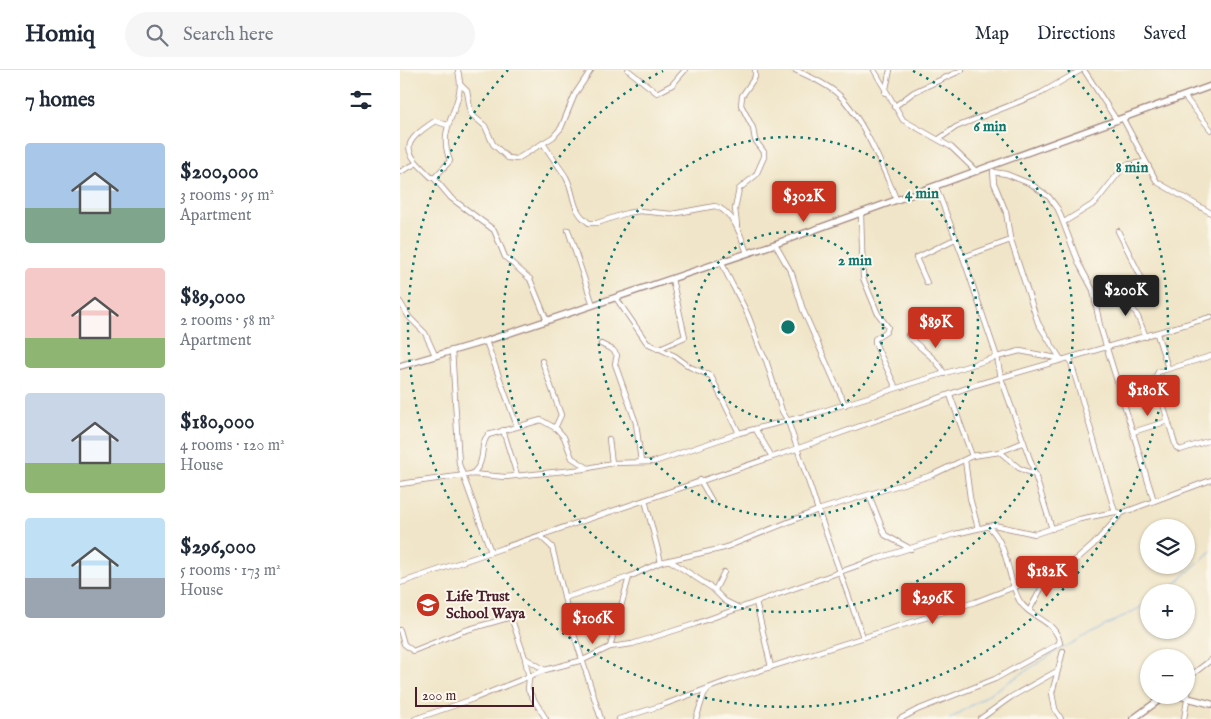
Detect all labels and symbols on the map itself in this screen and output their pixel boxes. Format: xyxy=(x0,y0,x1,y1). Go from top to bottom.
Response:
text: 6 min xyxy=(973,117,1007,136)
text: 8 min xyxy=(1116,158,1148,177)
pin: $302K xyxy=(769,180,839,223)
text: 4 min xyxy=(905,184,939,203)
text: 2 min xyxy=(838,251,872,270)
pin: $200K xyxy=(1091,274,1161,317)
pin: $89K xyxy=(906,306,966,349)
centre of rings xyxy=(779,318,797,336)
pin: $180K xyxy=(1113,374,1183,417)
pin: $182K xyxy=(1012,556,1082,598)
pin: $296K xyxy=(898,582,968,625)
place label: Life Trust School Waya xyxy=(446,587,526,623)
school or university icon: Life Trust School Waya xyxy=(415,592,441,618)
pin: $106K xyxy=(558,602,628,645)
scale bar xyxy=(415,684,534,707)

